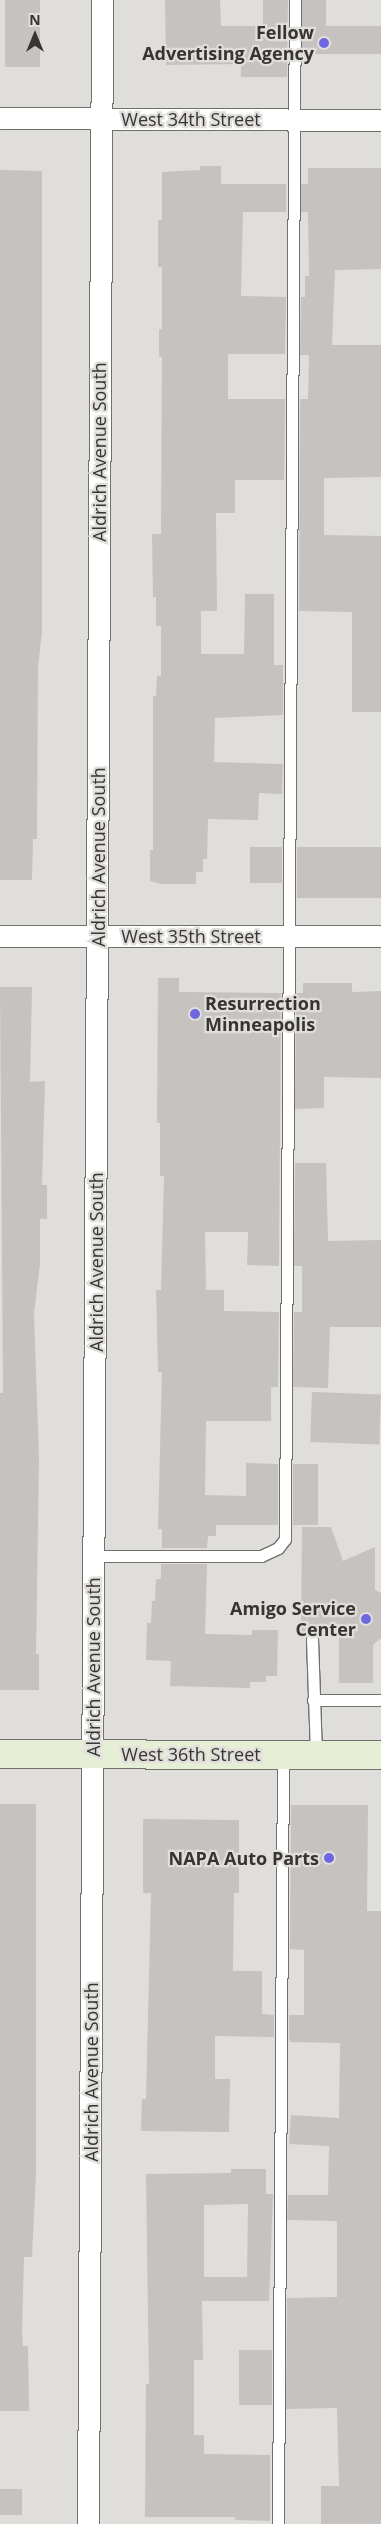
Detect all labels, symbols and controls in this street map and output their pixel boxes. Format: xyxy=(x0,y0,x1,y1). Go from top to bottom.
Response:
north arrow xyxy=(10,10,60,60)
text: N xyxy=(29,10,41,29)
place label: Fellow Advertising Agency xyxy=(142,22,314,64)
marker: Fellow Advertising Agency xyxy=(318,37,330,49)
street label: West 34th Street xyxy=(121,108,261,130)
street label: Aldrich Avenue South xyxy=(88,362,110,542)
street label: Aldrich Avenue South xyxy=(87,767,109,947)
street label: West 35th Street xyxy=(121,925,261,947)
place label: Resurrection Minneapolis xyxy=(205,993,321,1036)
marker: Resurrection Minneapolis xyxy=(189,1008,201,1020)
street label: Aldrich Avenue South xyxy=(85,1172,107,1352)
street label: Aldrich Avenue South xyxy=(82,1577,104,1757)
place label: Amigo Service Center xyxy=(230,1598,356,1640)
marker: Amigo Service Center xyxy=(360,1613,372,1625)
street label: West 36th Street xyxy=(121,1743,261,1765)
place label: NAPA Auto Parts xyxy=(169,1847,319,1869)
marker: NAPA Auto Parts xyxy=(323,1852,335,1864)
street label: Aldrich Avenue South xyxy=(80,1982,102,2162)

